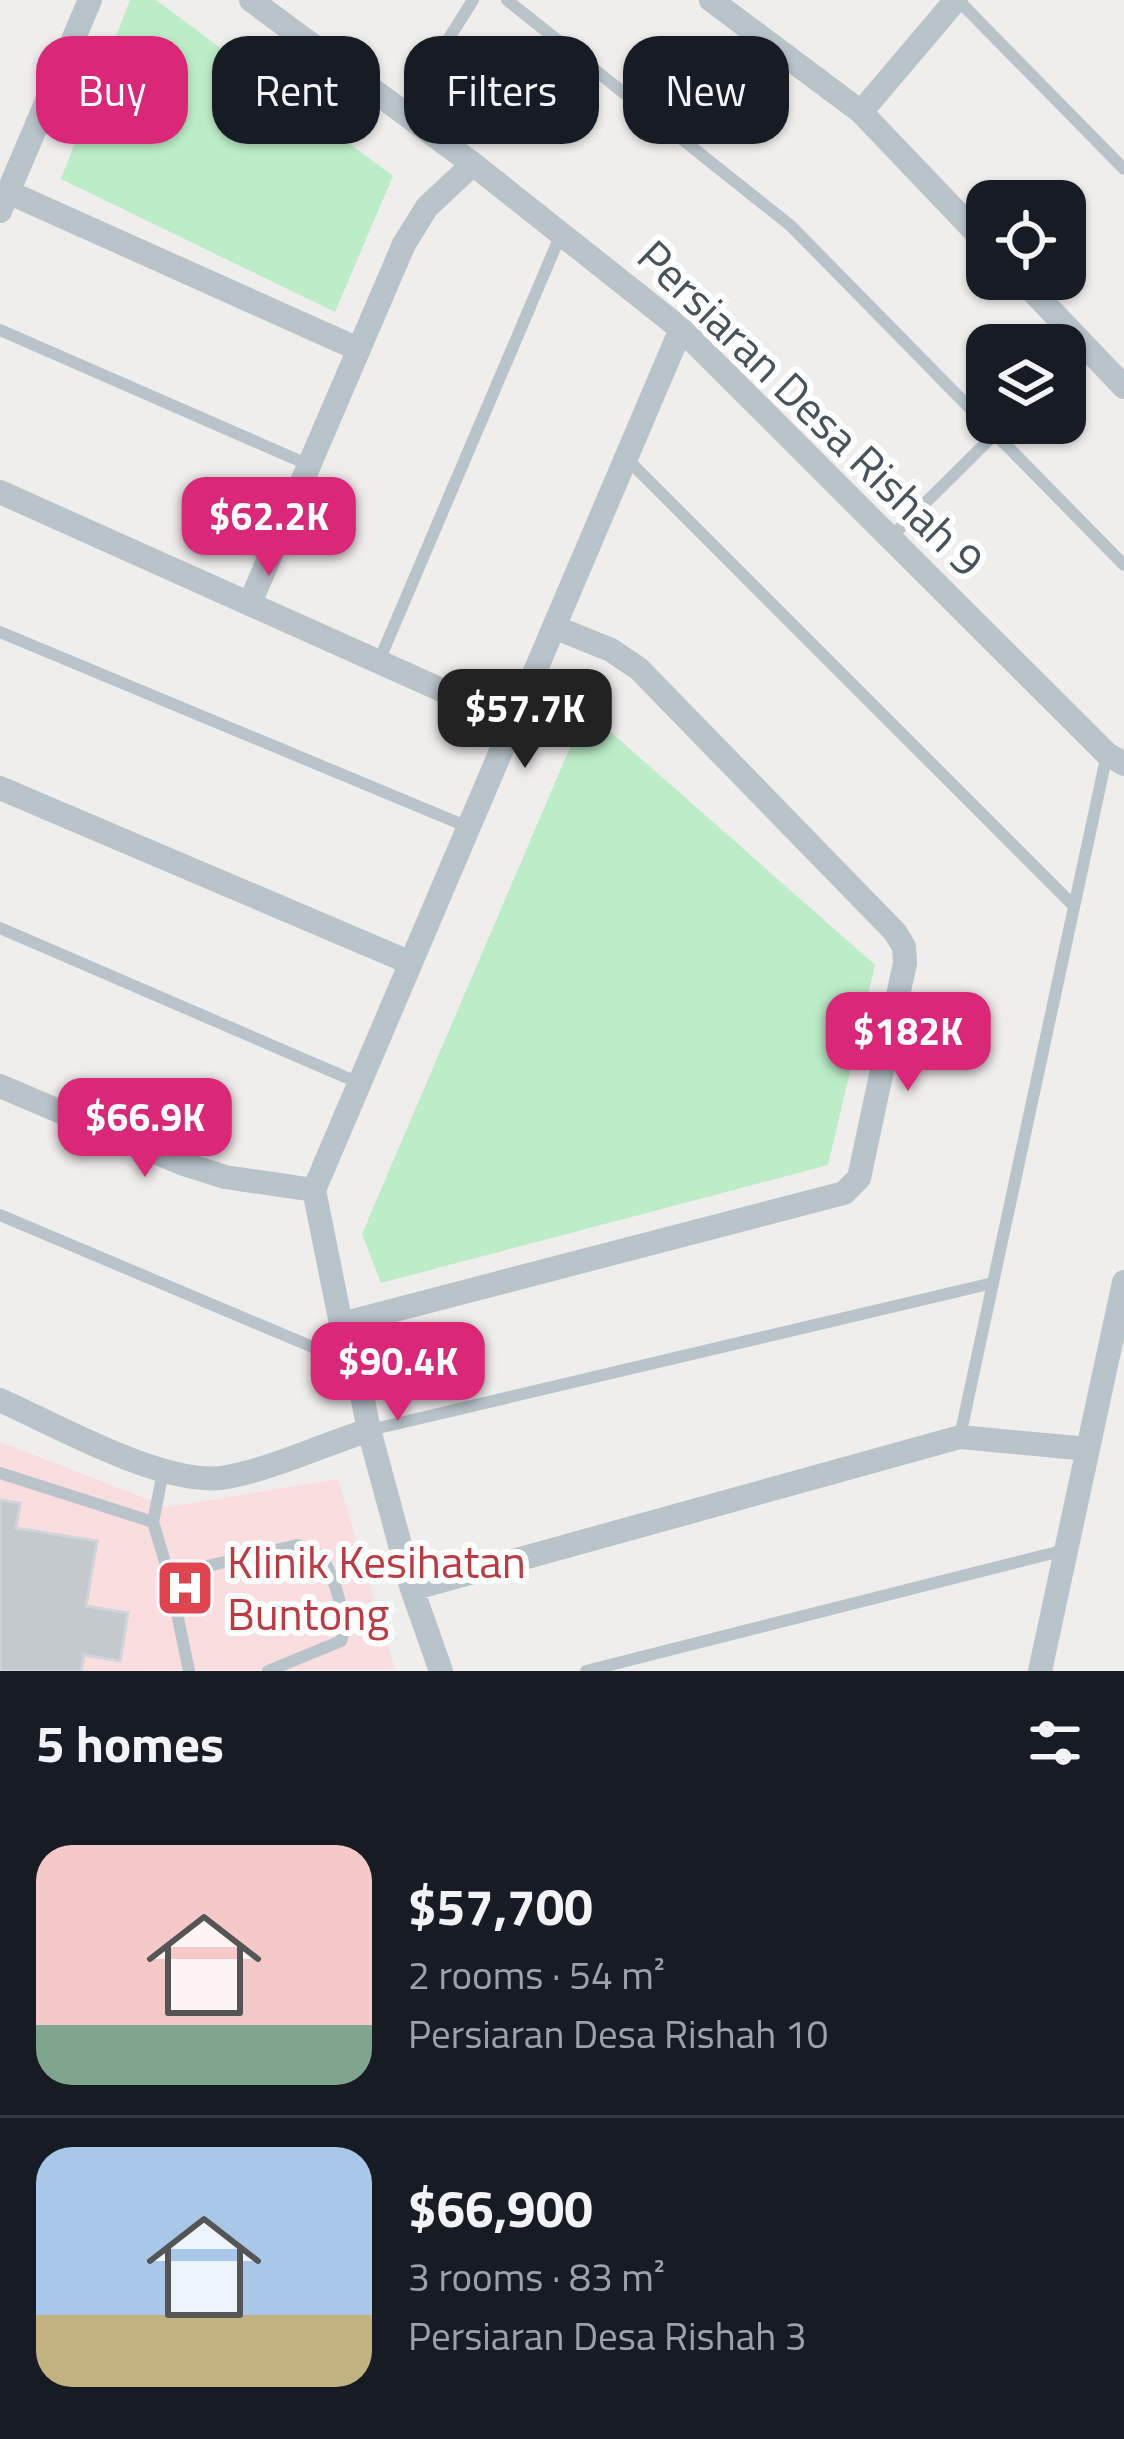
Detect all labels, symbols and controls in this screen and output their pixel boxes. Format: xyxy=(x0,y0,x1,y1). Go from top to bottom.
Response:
chip: Buy xyxy=(36,36,188,144)
chip: Rent xyxy=(212,36,380,144)
chip: Filters xyxy=(404,36,599,144)
chip: New xyxy=(623,36,789,144)
map controls xyxy=(966,180,1086,444)
button: locate xyxy=(966,180,1086,300)
street label: Persiaran Desa Rishah 9 xyxy=(623,223,1001,591)
button: layers xyxy=(966,324,1086,444)
pin: $62.2K xyxy=(171,477,367,579)
text: $62.2K xyxy=(209,486,329,545)
pin: $57.7K xyxy=(427,669,623,771)
text: $57.7K xyxy=(465,678,585,737)
pin: $182K xyxy=(824,992,992,1094)
text: $182K xyxy=(853,1001,963,1060)
pin: $66.9K xyxy=(47,1078,243,1180)
text: $66.9K xyxy=(85,1087,205,1146)
pin: $90.4K xyxy=(300,1322,496,1424)
text: $90.4K xyxy=(338,1331,458,1390)
place label: Klinik Kesihatan Buntong xyxy=(227,1527,526,1647)
hospital icon: Klinik Kesihatan Buntong xyxy=(154,1557,216,1619)
text: 5 homes xyxy=(36,1704,224,1782)
icon: filters xyxy=(1022,1710,1088,1776)
text: $57,700 xyxy=(408,1867,593,1945)
icon: home xyxy=(132,1893,276,2037)
text: 2 rooms · 54 m² xyxy=(408,1945,665,2004)
text: Persiaran Desa Rishah 10 xyxy=(408,2004,828,2063)
text: $66,900 xyxy=(408,2169,593,2247)
icon: home xyxy=(132,2195,276,2339)
text: 3 rooms · 83 m² xyxy=(408,2247,665,2306)
text: Persiaran Desa Rishah 3 xyxy=(408,2306,807,2365)

